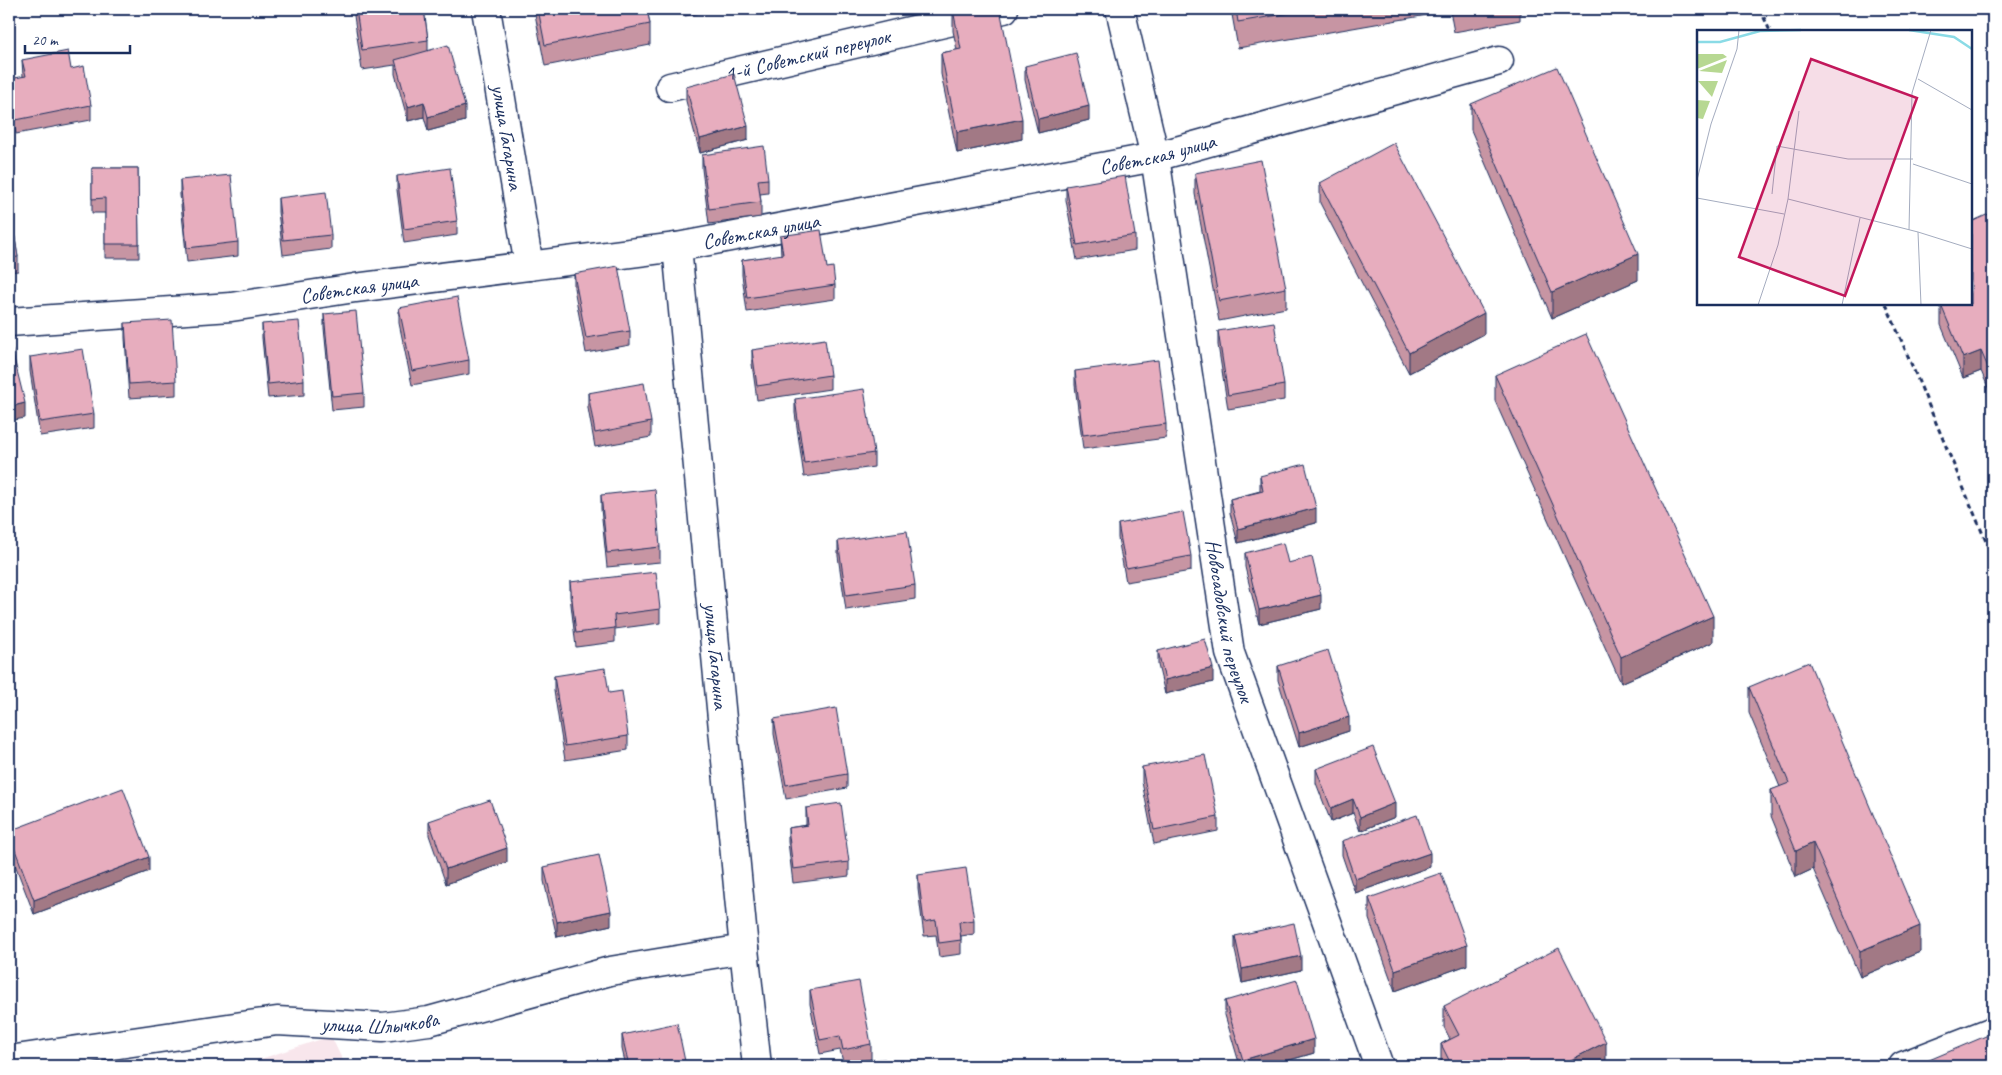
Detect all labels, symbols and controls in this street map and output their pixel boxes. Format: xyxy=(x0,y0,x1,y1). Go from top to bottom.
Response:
scale bar xyxy=(25,22,130,54)
street label: 1-й Советский переулок xyxy=(722,23,895,87)
inset map xyxy=(1697,30,1972,305)
text: 20 m xyxy=(32,31,59,50)
street label: улица Гагарина xyxy=(486,81,529,194)
street label: Советская улица xyxy=(1097,127,1220,180)
street label: Советская улица xyxy=(700,207,823,255)
street label: Советская улица xyxy=(298,267,421,309)
street label: Новосадовский переулок xyxy=(1200,538,1260,708)
street label: улица Гагарина xyxy=(698,600,734,712)
street label: улица Шлычкова xyxy=(319,1006,443,1040)

